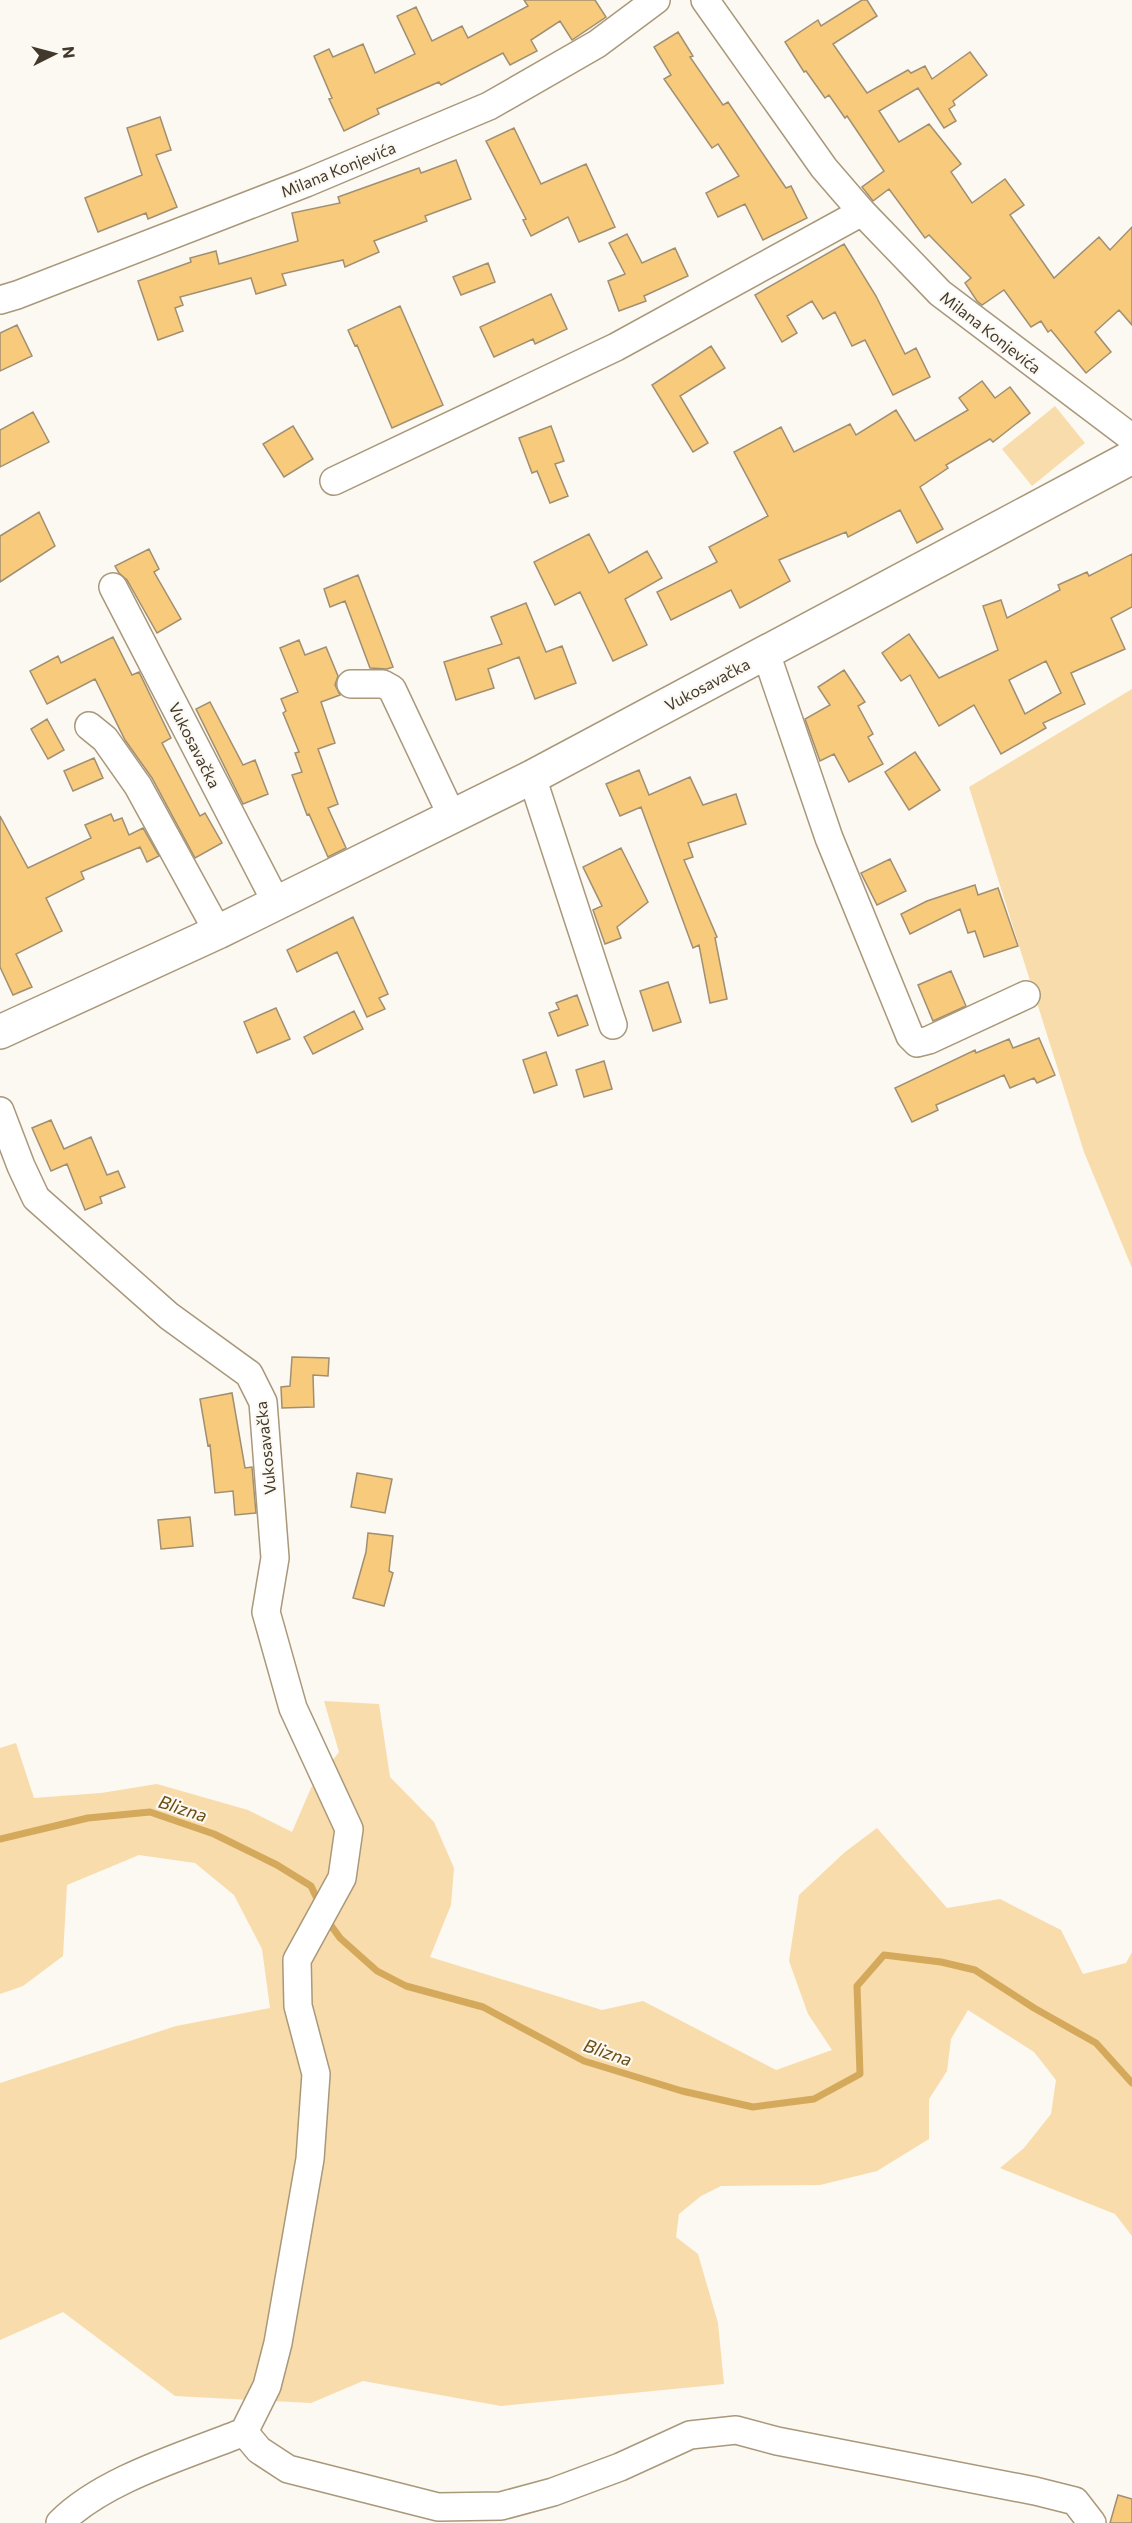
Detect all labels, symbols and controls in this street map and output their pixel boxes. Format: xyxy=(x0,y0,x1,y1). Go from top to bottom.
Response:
north arrow xyxy=(24,24,84,84)
text: N xyxy=(59,45,79,59)
street label: Milana Konjevića xyxy=(278,137,398,201)
street label: Milana Konjevića xyxy=(937,287,1045,377)
street label: Vukosavačka xyxy=(661,654,753,714)
street label: Vukosavačka xyxy=(165,699,225,791)
street label: Vukosavačka xyxy=(251,1400,279,1496)
water label: Blizna xyxy=(156,1790,210,1826)
water label: Blizna xyxy=(581,2034,635,2070)

